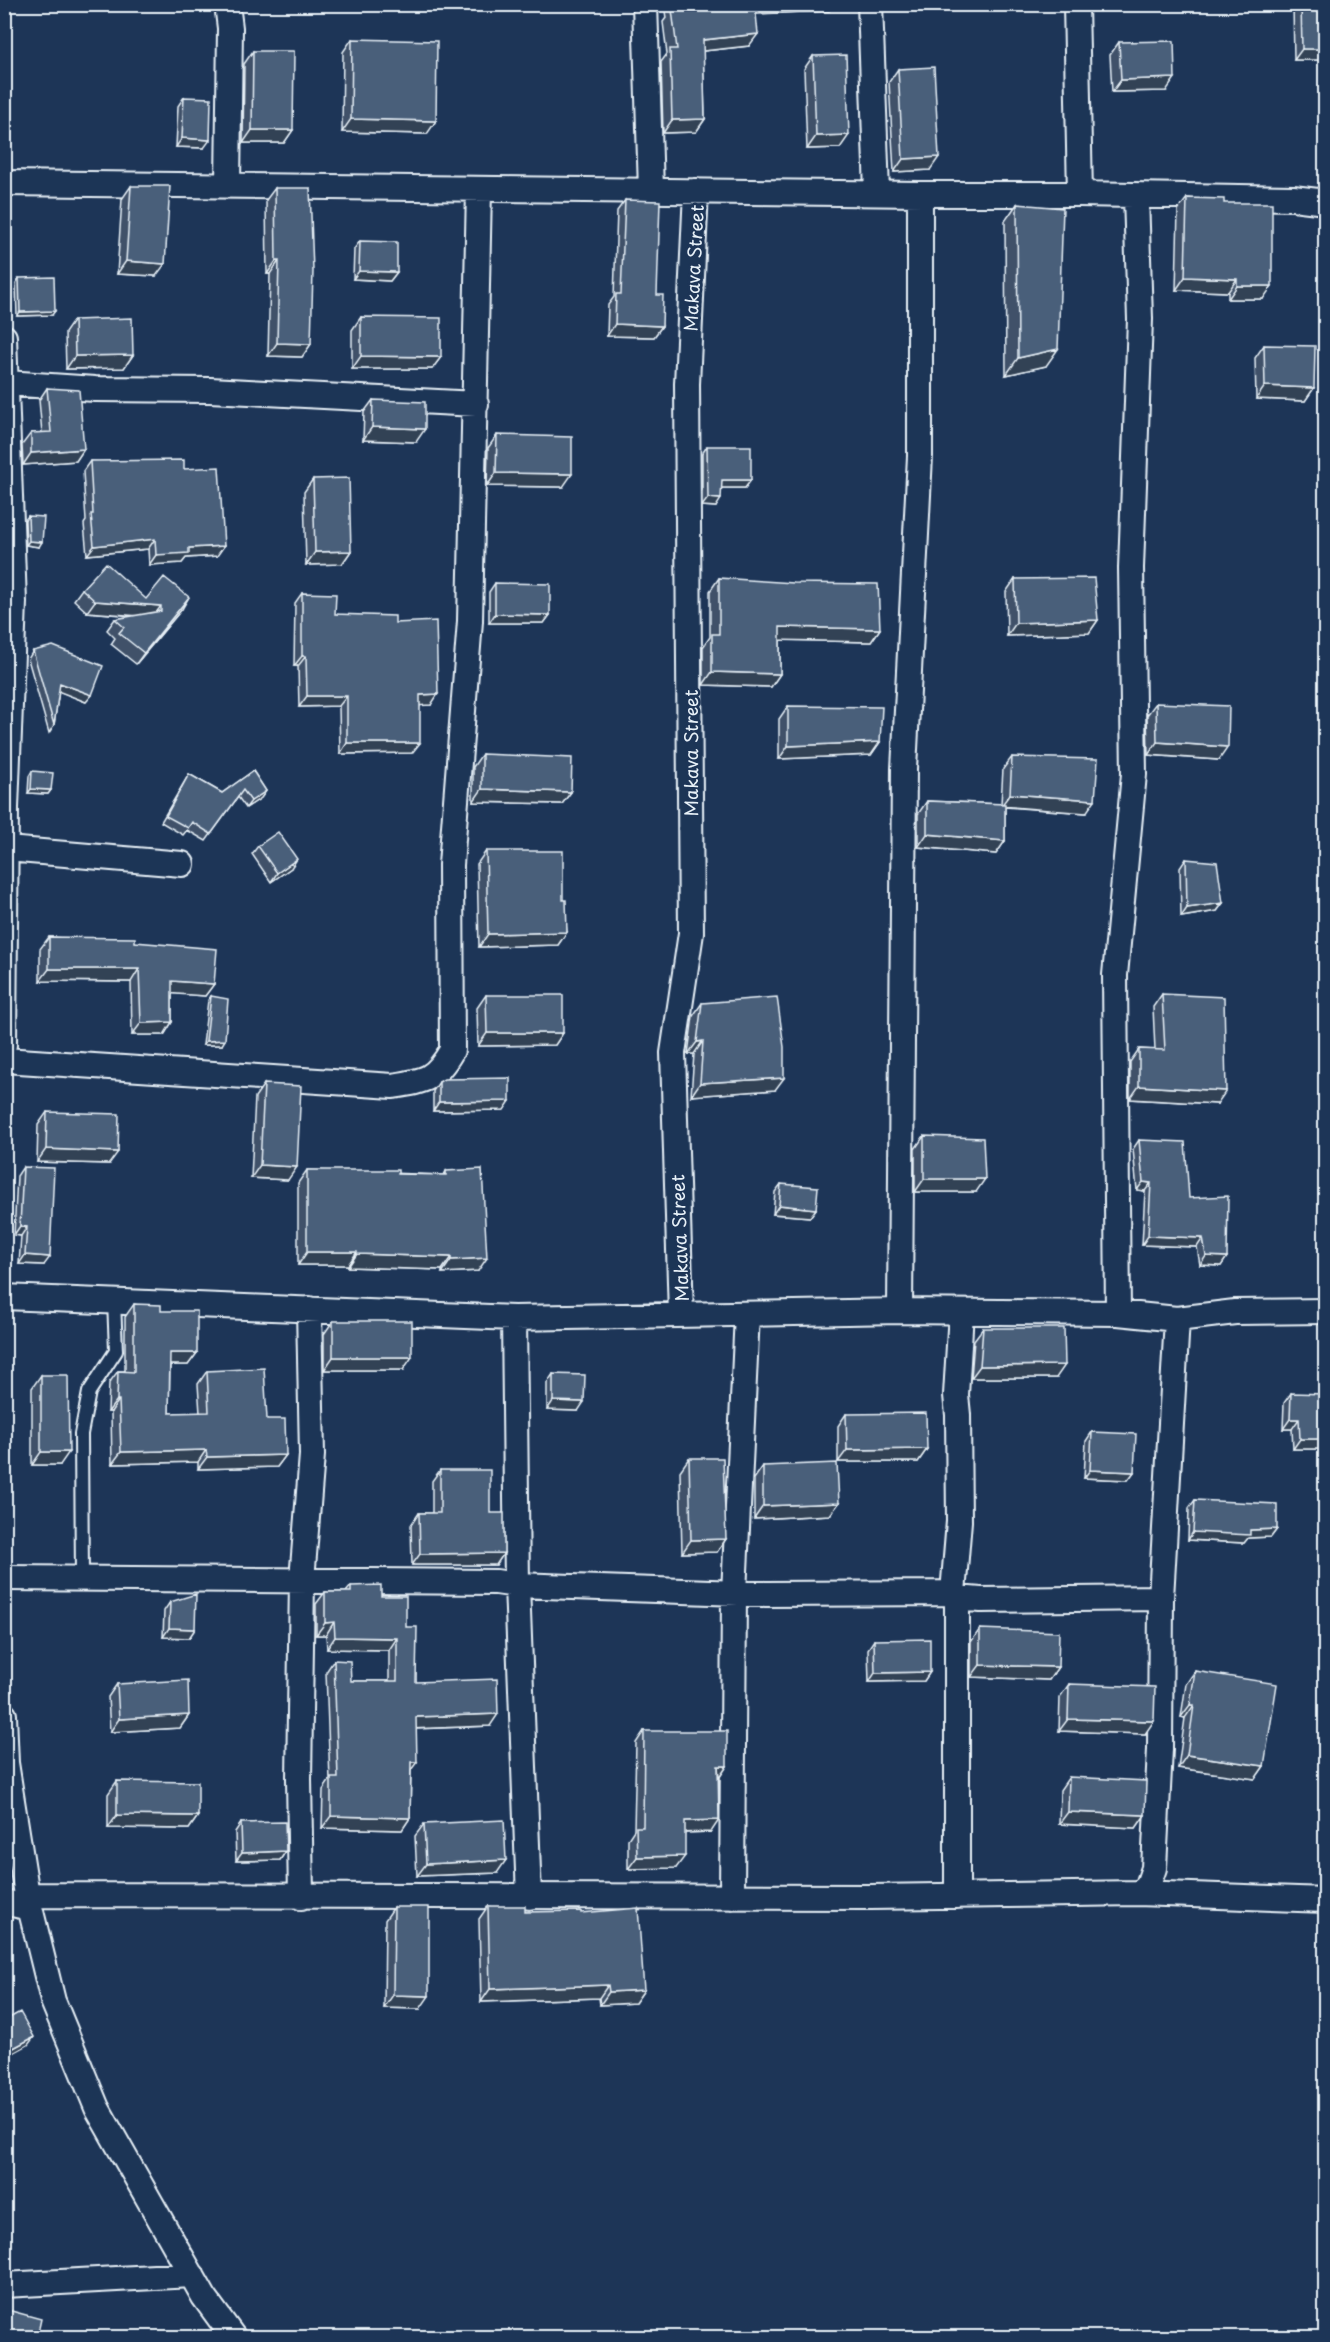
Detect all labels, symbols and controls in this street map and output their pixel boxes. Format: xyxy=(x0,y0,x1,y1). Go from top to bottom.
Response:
street label: Makava Street xyxy=(676,204,710,332)
street label: Makava Street xyxy=(677,689,704,817)
street label: Makava Street xyxy=(663,1174,695,1302)

